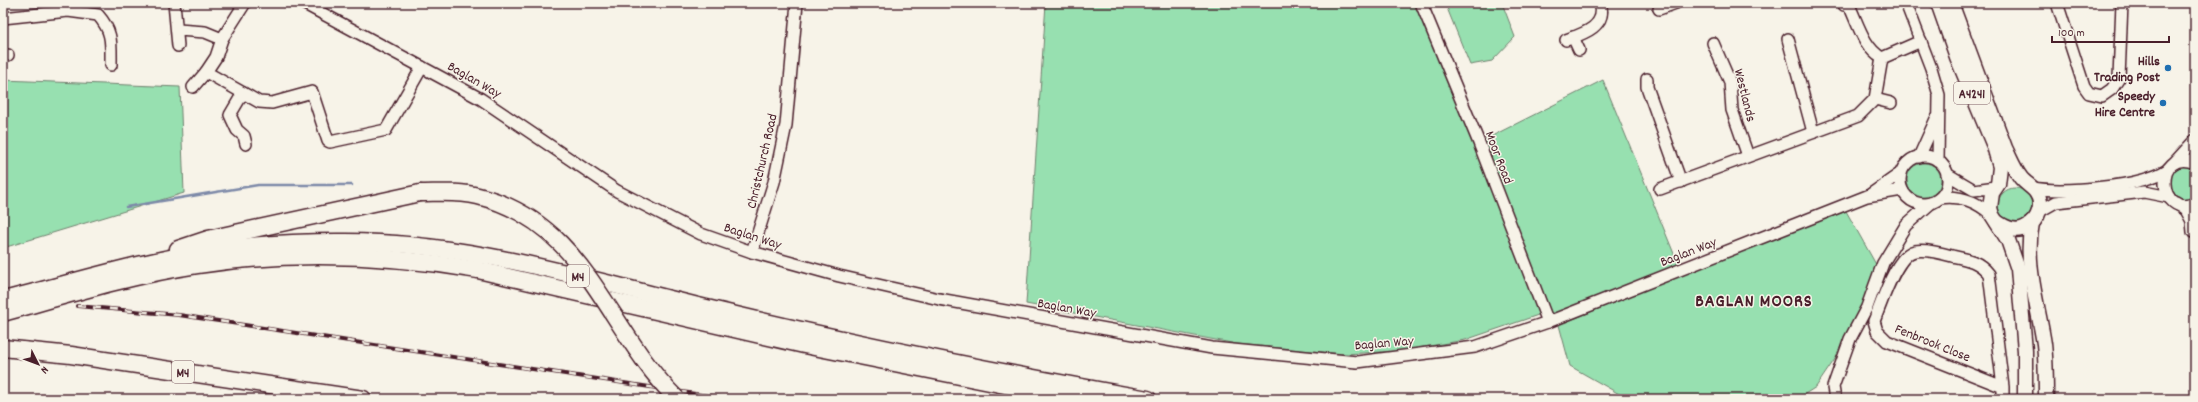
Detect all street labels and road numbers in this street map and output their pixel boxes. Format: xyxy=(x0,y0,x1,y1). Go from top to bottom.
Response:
street label: Baglan Way xyxy=(443,57,505,104)
street label: Westlands xyxy=(1728,67,1760,124)
road number: A4241 xyxy=(1954,82,1990,104)
street label: Christchurch Road xyxy=(742,112,784,211)
street label: Moor Road xyxy=(1479,128,1517,187)
street label: Baglan Way xyxy=(721,218,784,256)
street label: Baglan Way xyxy=(1658,233,1720,273)
road number: M4 xyxy=(567,265,589,287)
street label: Baglan Way xyxy=(1036,294,1098,324)
street label: Fenbrook Close xyxy=(1891,320,1973,368)
street label: Baglan Way xyxy=(1354,331,1415,357)
road number: M4 xyxy=(172,361,194,383)

